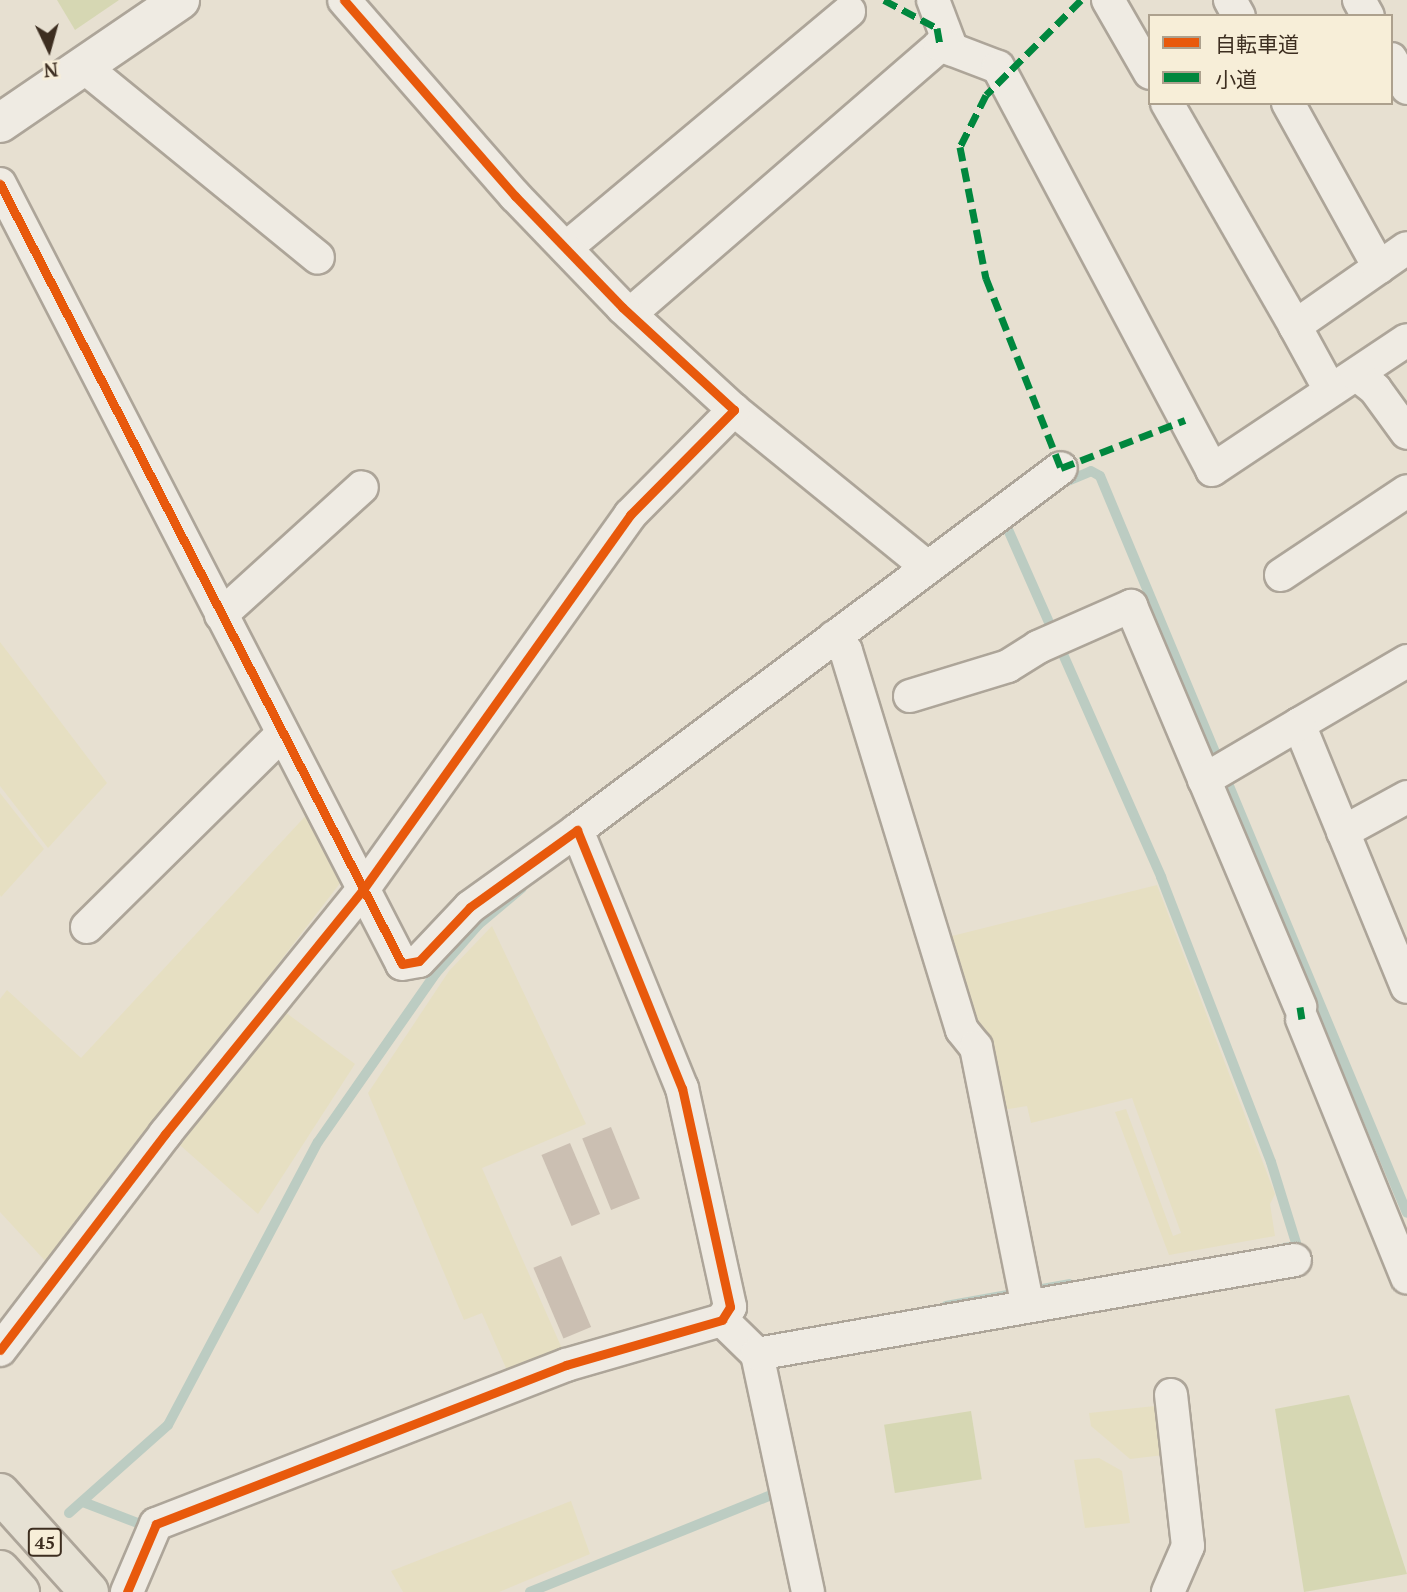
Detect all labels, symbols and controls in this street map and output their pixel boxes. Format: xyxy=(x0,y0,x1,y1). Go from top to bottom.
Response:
north arrow xyxy=(14,14,84,84)
legend xyxy=(1148,14,1393,105)
text: 自転車道 xyxy=(1215,30,1299,58)
text: N xyxy=(43,57,59,83)
text: 小道 xyxy=(1215,65,1257,93)
road number: 45 xyxy=(28,1527,62,1556)

